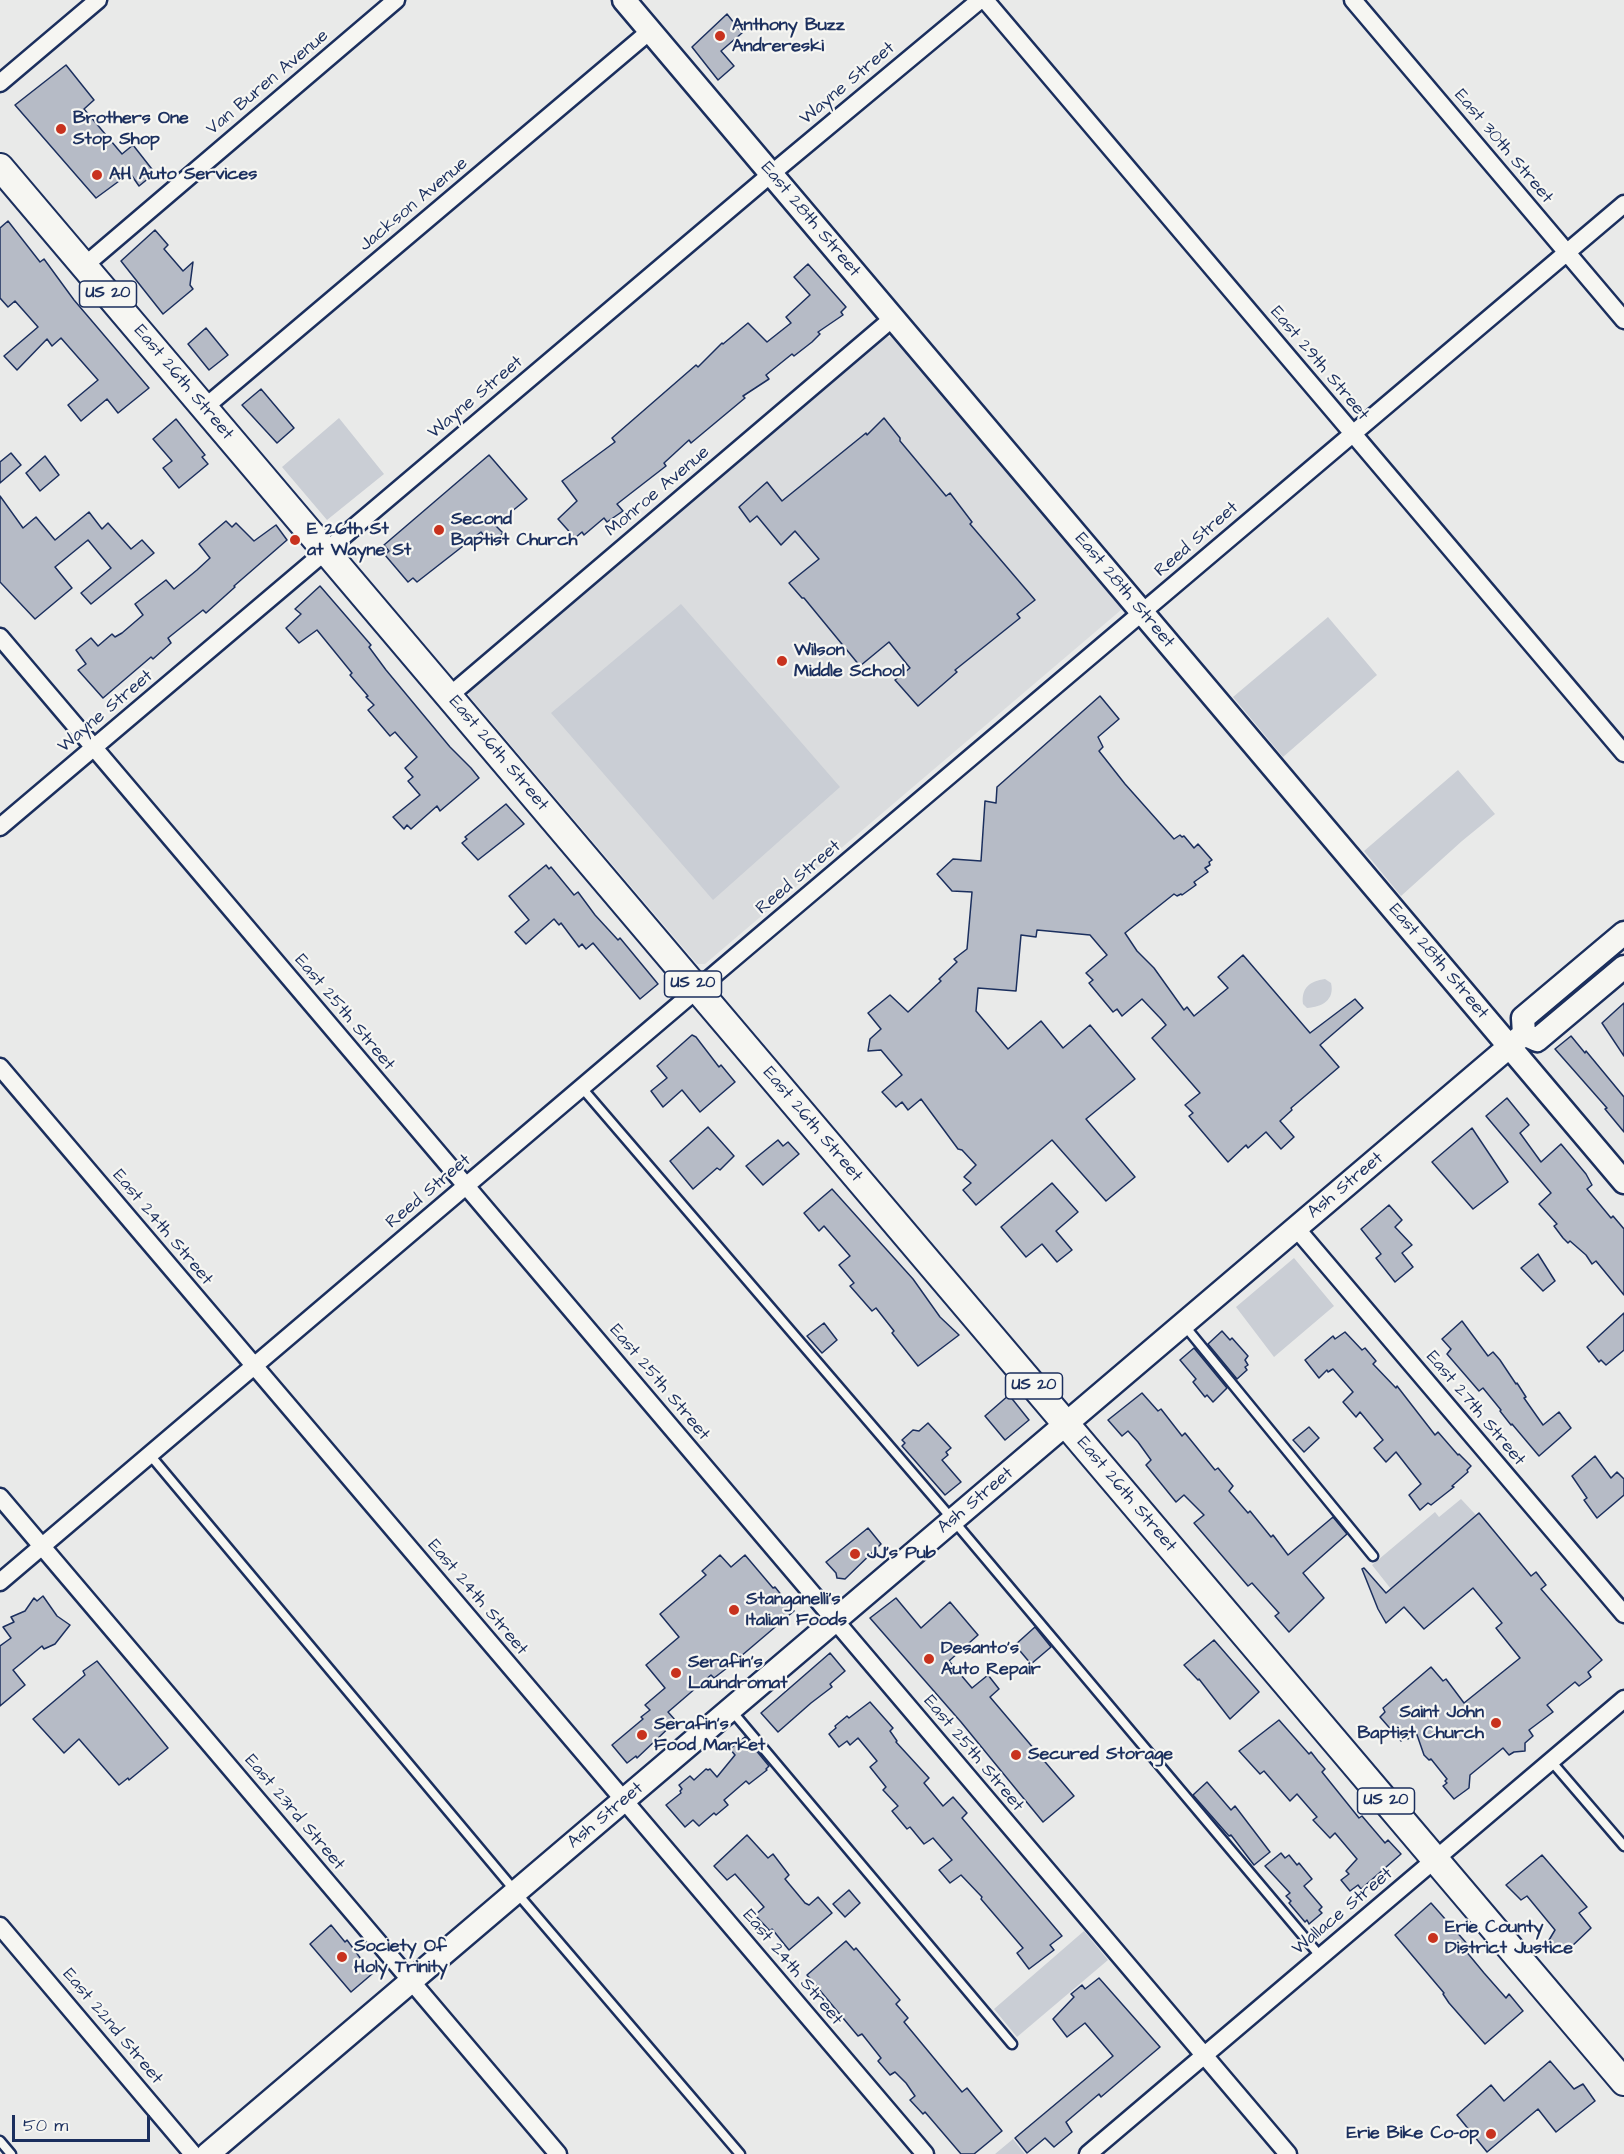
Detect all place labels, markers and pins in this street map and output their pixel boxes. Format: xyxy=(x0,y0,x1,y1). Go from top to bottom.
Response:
place label: Anthony Buzz Andrereski xyxy=(732,15,845,57)
marker: Anthony Buzz Andrereski xyxy=(713,29,727,43)
place label: Brothers One Stop Shop xyxy=(73,108,189,150)
marker: Brothers One Stop Shop xyxy=(54,122,68,136)
place label: AH Auto Services xyxy=(109,164,257,186)
marker: AH Auto Services xyxy=(90,168,104,182)
place label: Second Baptist Church xyxy=(451,509,578,552)
place label: E 26th St at Wayne St xyxy=(307,519,411,562)
marker: Second Baptist Church xyxy=(432,523,446,537)
marker: E 26th St at Wayne St xyxy=(288,533,302,547)
place label: Wilson Middle School xyxy=(794,640,905,682)
marker: Wilson Middle School xyxy=(775,654,789,668)
place label: JJ's Pub xyxy=(867,1543,936,1565)
marker: JJ's Pub xyxy=(848,1547,862,1561)
place label: Stanganelli's Italian Foods xyxy=(746,1589,847,1632)
marker: Stanganelli's Italian Foods xyxy=(727,1603,741,1617)
place label: Desanto's Auto Repair xyxy=(941,1638,1041,1680)
place label: Serafin's Laundromat xyxy=(688,1652,787,1694)
marker: Desanto's Auto Repair xyxy=(922,1652,936,1666)
marker: Serafin's Laundromat xyxy=(669,1666,683,1680)
place label: Saint John Baptist Church xyxy=(1357,1702,1484,1744)
place label: Serafin's Food Market xyxy=(654,1714,765,1756)
marker: Saint John Baptist Church xyxy=(1489,1716,1503,1730)
marker: Serafin's Food Market xyxy=(635,1728,649,1742)
place label: Secured Storage xyxy=(1028,1744,1173,1766)
marker: Secured Storage xyxy=(1009,1748,1023,1762)
place label: Erie County District Justice xyxy=(1445,1917,1573,1960)
marker: Erie County District Justice xyxy=(1426,1931,1440,1945)
place label: Society Of Holy Trinity xyxy=(354,1936,448,1978)
marker: Society Of Holy Trinity xyxy=(335,1950,349,1964)
place label: Erie Bike Co-op xyxy=(1347,2123,1479,2145)
marker: Erie Bike Co-op xyxy=(1484,2127,1498,2141)

